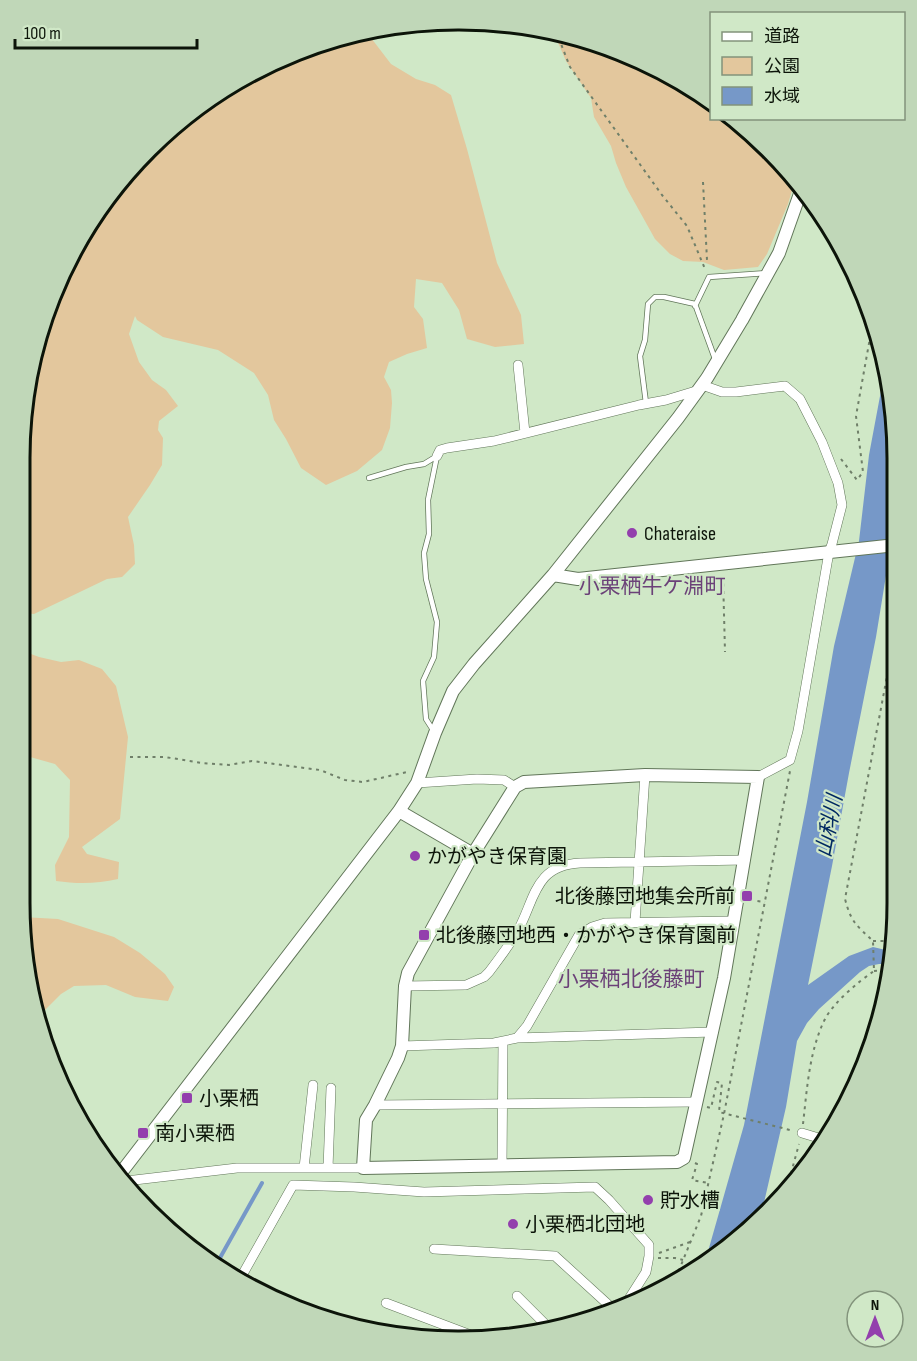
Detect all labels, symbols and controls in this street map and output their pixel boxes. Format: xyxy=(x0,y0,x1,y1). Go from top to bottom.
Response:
scale bar xyxy=(15,12,196,50)
legend xyxy=(710,12,905,120)
text: 100 m xyxy=(24,23,61,44)
text: 道路 xyxy=(764,26,800,47)
text: 公園 xyxy=(764,56,800,77)
text: 水域 xyxy=(764,86,800,107)
place label: Chateraise xyxy=(644,522,716,546)
marker: Chateraise xyxy=(625,526,639,540)
district label: 小栗栖牛ケ淵町 xyxy=(579,574,726,599)
water label: 山科川 xyxy=(811,791,848,859)
place label: かがやき保育園 xyxy=(427,845,567,869)
marker: かがやき保育園 xyxy=(408,849,422,863)
place label: 北後藤団地集会所前 xyxy=(555,885,735,909)
marker: 北後藤団地集会所前 xyxy=(740,889,754,903)
place label: 北後藤団地西・かがやき保育園前 xyxy=(436,924,736,948)
marker: 北後藤団地西・かがやき保育園前 xyxy=(417,928,431,942)
district label: 小栗栖北後藤町 xyxy=(558,967,705,992)
place label: 小栗栖 xyxy=(199,1087,259,1111)
marker: 小栗栖 xyxy=(180,1091,194,1105)
place label: 南小栗栖 xyxy=(155,1122,235,1146)
marker: 南小栗栖 xyxy=(136,1126,150,1140)
place label: 貯水槽 xyxy=(660,1189,720,1213)
marker: 貯水槽 xyxy=(641,1193,655,1207)
place label: 小栗栖北団地 xyxy=(525,1213,645,1237)
marker: 小栗栖北団地 xyxy=(506,1217,520,1231)
north arrow xyxy=(845,1289,905,1349)
text: N xyxy=(871,1296,879,1315)

